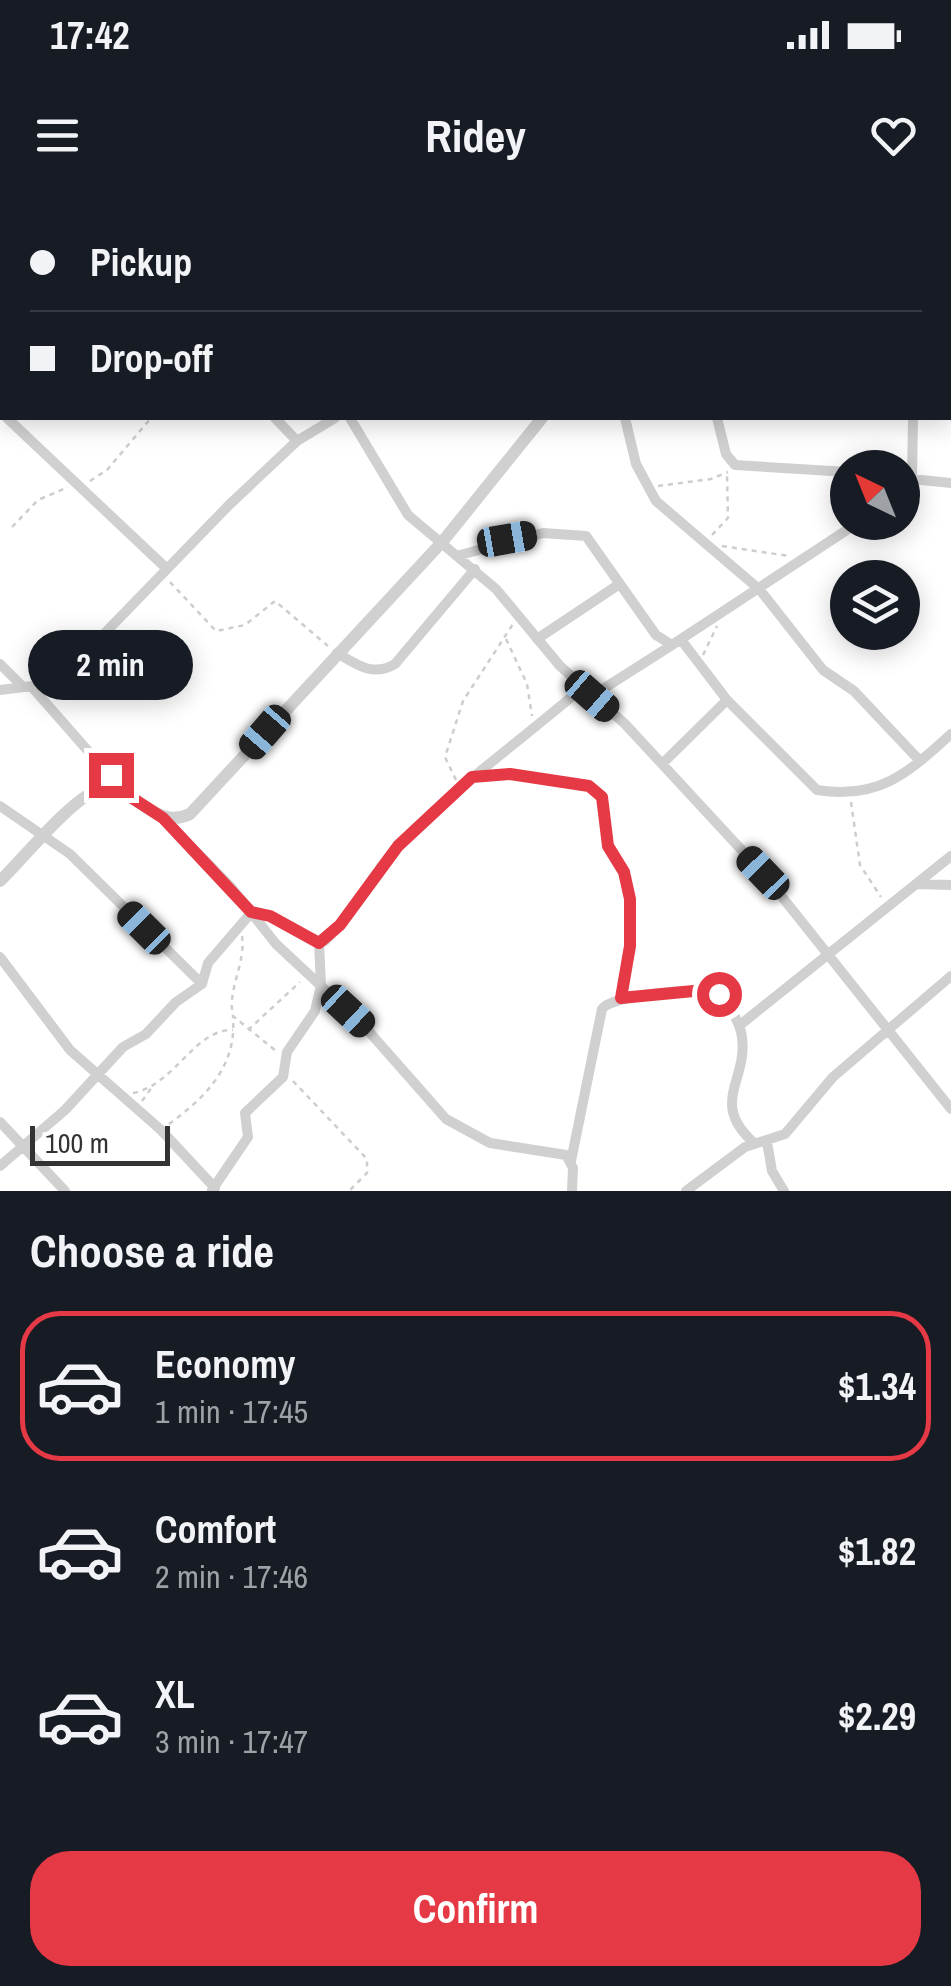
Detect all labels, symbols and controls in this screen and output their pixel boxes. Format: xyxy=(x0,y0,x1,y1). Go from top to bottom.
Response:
text: 17:42 xyxy=(50,10,130,61)
text: Ridey xyxy=(425,105,526,166)
icon: menu xyxy=(30,108,85,163)
icon: heart xyxy=(866,108,921,163)
text: Pickup xyxy=(90,237,192,288)
text: Drop-off xyxy=(90,333,213,384)
north arrow xyxy=(830,450,920,540)
map controls xyxy=(830,450,920,650)
car xyxy=(475,519,539,559)
button: layers xyxy=(830,560,920,650)
callout: 2 min xyxy=(28,630,194,700)
text: 2 min xyxy=(76,643,145,686)
car xyxy=(560,665,624,727)
car xyxy=(234,700,296,764)
route end xyxy=(89,753,134,798)
car xyxy=(731,841,795,905)
car xyxy=(112,896,176,960)
route start xyxy=(697,972,742,1017)
car xyxy=(316,980,380,1042)
scale bar xyxy=(30,1121,170,1166)
text: 100 m xyxy=(45,1124,109,1162)
text: Choose a ride xyxy=(30,1220,274,1281)
text: Economy xyxy=(155,1339,295,1390)
icon: car xyxy=(35,1341,125,1431)
text: $1.34 xyxy=(838,1361,916,1412)
text: 1 min · 17:45 xyxy=(155,1390,308,1433)
text: Comfort xyxy=(155,1504,276,1555)
icon: car xyxy=(35,1506,125,1596)
text: $1.82 xyxy=(838,1526,916,1577)
text: 2 min · 17:46 xyxy=(155,1555,308,1598)
text: XL xyxy=(155,1669,195,1720)
icon: car xyxy=(35,1671,125,1761)
text: $2.29 xyxy=(838,1691,916,1742)
text: 3 min · 17:47 xyxy=(155,1720,308,1763)
button: Confirm xyxy=(30,1851,921,1966)

